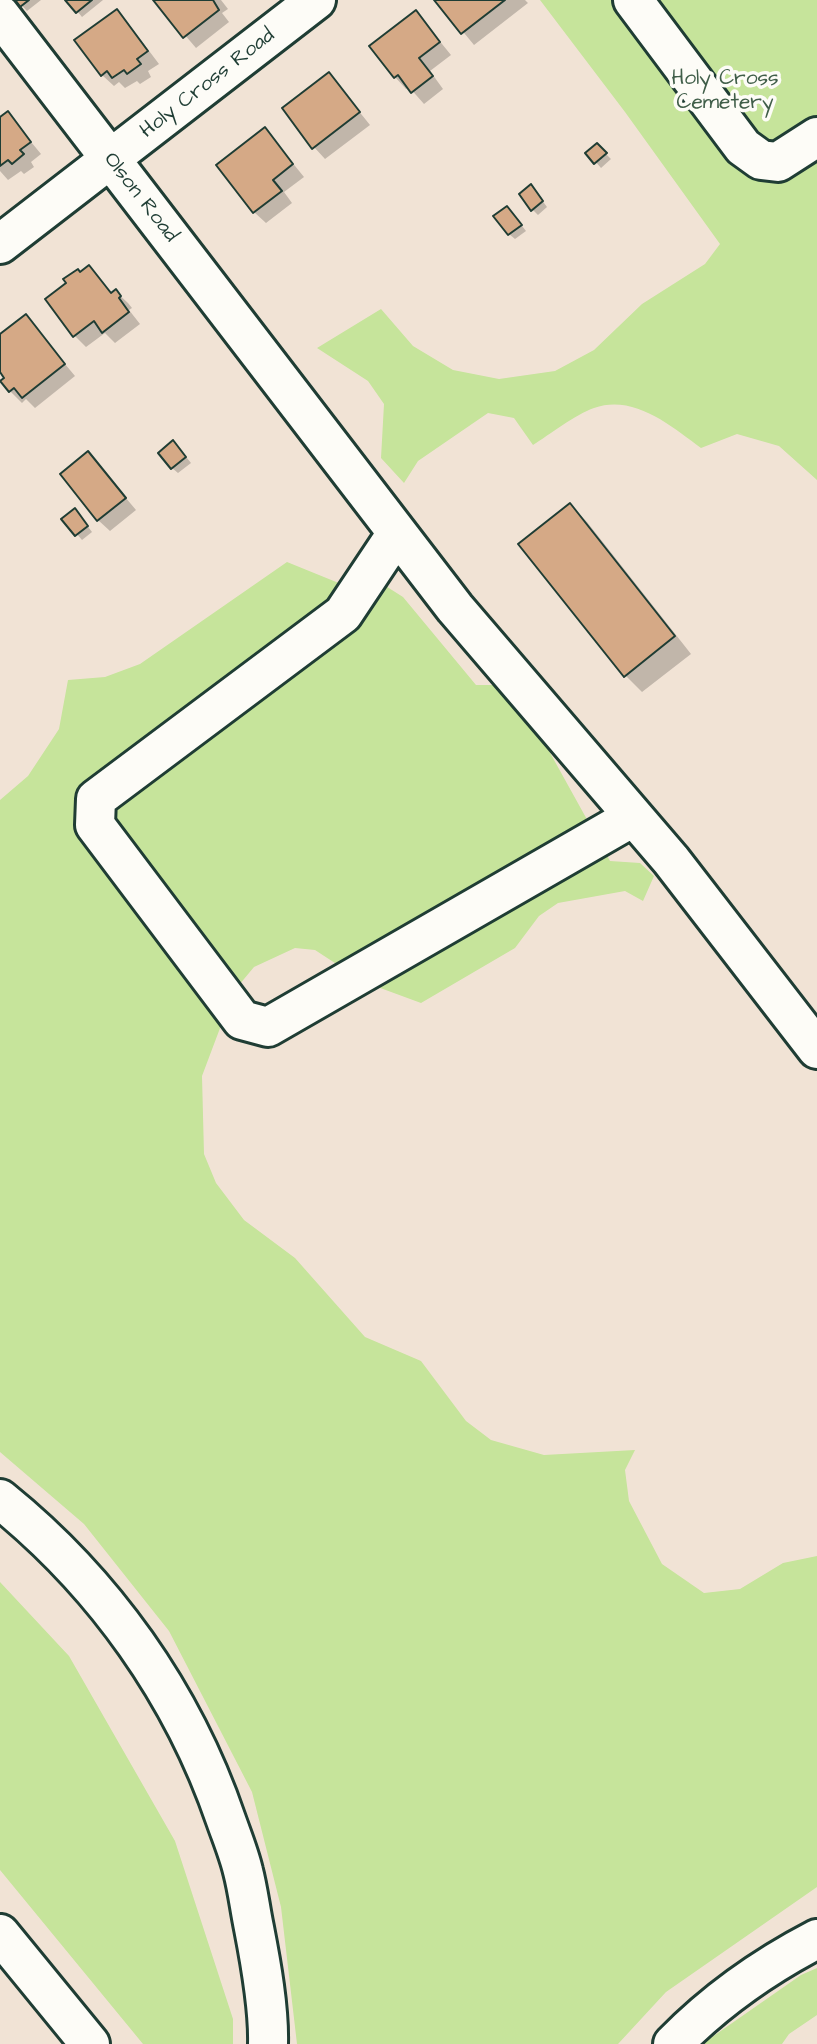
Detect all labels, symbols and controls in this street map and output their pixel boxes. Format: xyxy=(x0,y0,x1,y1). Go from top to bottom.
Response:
street label: Holy Cross Road xyxy=(136,24,280,144)
park label: Holy Cross Cemetery xyxy=(671,67,779,117)
street label: Olson Road xyxy=(97,148,183,248)

